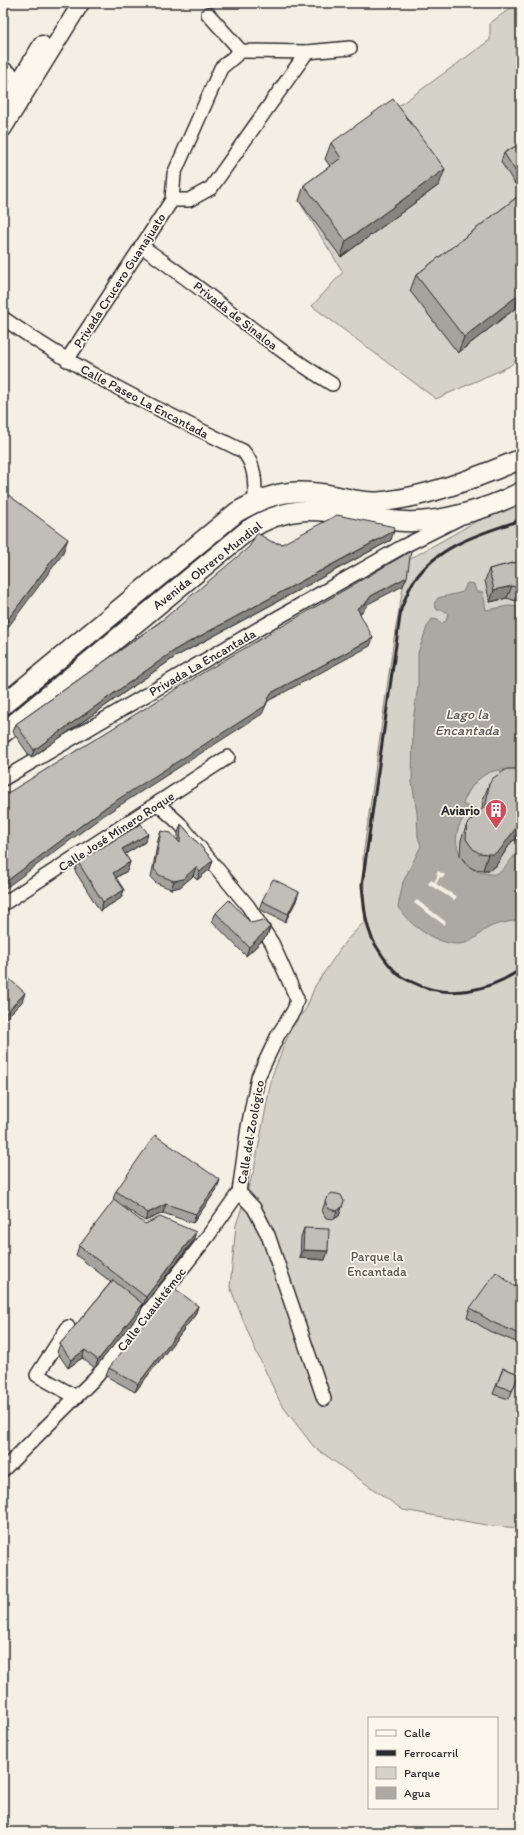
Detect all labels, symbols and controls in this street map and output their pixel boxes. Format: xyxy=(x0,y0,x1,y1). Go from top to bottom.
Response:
street label: Privada Crucero Guanajuato xyxy=(70,210,169,350)
street label: Privada de Sinaloa xyxy=(191,278,281,353)
street label: Calle Paseo La Encantada xyxy=(78,361,212,442)
street label: Avenida Obrero Mundial xyxy=(150,518,265,613)
street label: Privada La Encantada xyxy=(146,626,259,699)
water label: Lago la Encantada xyxy=(435,706,500,739)
street label: Calle José Minero Roque xyxy=(56,788,177,874)
building icon: Aviario xyxy=(483,797,509,830)
place label: Aviario xyxy=(440,803,480,818)
street label: Calle del Zoológico xyxy=(234,1079,267,1185)
park label: Parque la Encantada xyxy=(347,1249,407,1279)
street label: Calle Cuauhtémoc xyxy=(114,1264,189,1354)
legend xyxy=(368,1717,498,1809)
text: Calle xyxy=(404,1726,431,1740)
text: Ferrocarril xyxy=(404,1746,459,1760)
text: Parque xyxy=(404,1766,440,1780)
text: Agua xyxy=(404,1786,430,1800)

